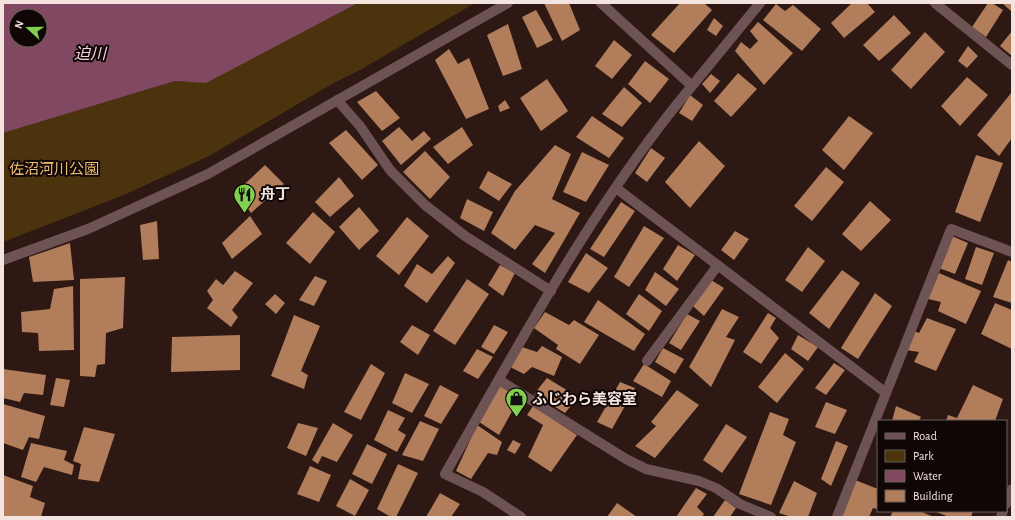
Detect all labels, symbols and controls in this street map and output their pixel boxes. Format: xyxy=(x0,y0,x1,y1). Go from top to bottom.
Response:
north arrow xyxy=(8,8,48,48)
text: N xyxy=(13,19,26,30)
water label: 迫川 xyxy=(74,45,108,62)
park label: 佐沼河川公園 xyxy=(9,161,99,177)
restaurant icon: 舟丁 xyxy=(231,181,257,214)
place label: 舟丁 xyxy=(260,186,290,202)
shop icon: ふじわら美容室 xyxy=(503,386,529,419)
place label: ふじわら美容室 xyxy=(532,391,637,407)
legend xyxy=(877,420,1007,512)
text: Road xyxy=(913,430,937,442)
text: Park xyxy=(913,450,934,462)
text: Water xyxy=(913,470,942,482)
text: Building xyxy=(913,490,953,502)

